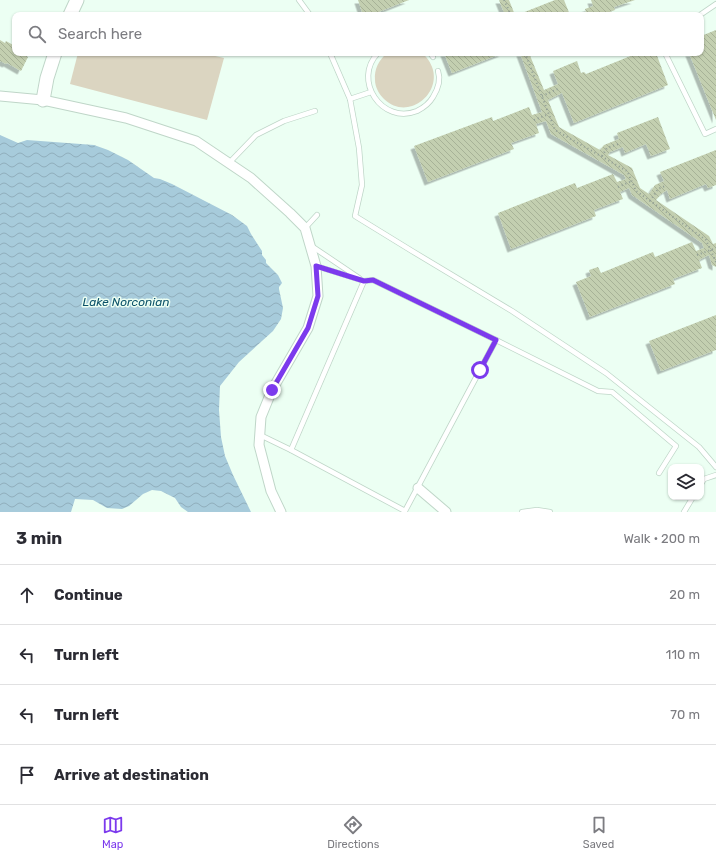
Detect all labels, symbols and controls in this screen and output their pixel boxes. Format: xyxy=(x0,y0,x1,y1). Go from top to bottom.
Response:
search box xyxy=(12,12,704,56)
icon: search xyxy=(26,23,48,45)
text: Search here xyxy=(58,25,142,43)
water label: Lake Norconian xyxy=(83,295,169,309)
route start xyxy=(471,361,489,379)
route end xyxy=(263,381,281,399)
map controls xyxy=(668,464,704,500)
button: layers xyxy=(668,464,704,500)
text: 3 min xyxy=(16,528,62,548)
text: Walk · 200 m xyxy=(623,531,700,546)
icon: ahead xyxy=(16,584,38,606)
text: Continue xyxy=(54,586,123,604)
text: 20 m xyxy=(669,587,700,602)
icon: left xyxy=(16,644,38,666)
text: Turn left xyxy=(54,646,119,664)
text: 110 m xyxy=(666,647,700,662)
icon: left xyxy=(16,704,38,726)
text: Turn left xyxy=(54,706,119,724)
text: 70 m xyxy=(670,707,700,722)
icon: arrive xyxy=(16,764,38,786)
text: Arrive at destination xyxy=(54,766,209,784)
tab: Map xyxy=(102,814,124,851)
tab: Directions xyxy=(327,814,379,851)
tab: Saved xyxy=(583,814,614,851)

